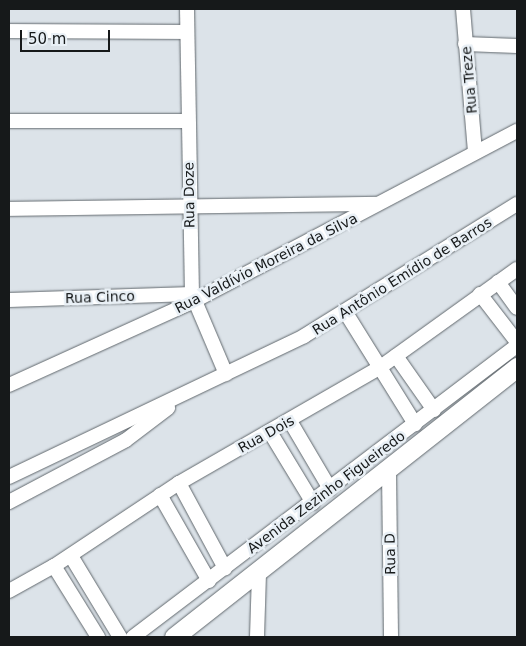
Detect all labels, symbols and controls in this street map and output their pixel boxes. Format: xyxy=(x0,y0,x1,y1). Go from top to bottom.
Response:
scale bar xyxy=(22,20,112,52)
text: 50 m xyxy=(28,30,66,48)
street label: Rua Treze xyxy=(458,46,480,114)
street label: Rua Doze xyxy=(180,162,198,228)
street label: Rua Valdívio Moreira da Silva xyxy=(172,209,360,317)
street label: Rua Antônio Emídio de Barros xyxy=(309,214,495,338)
street label: Rua Cinco xyxy=(65,287,135,307)
street label: Rua Dois xyxy=(235,412,297,456)
street label: Avenida Zezinho Figueiredo xyxy=(244,427,408,557)
street label: Rua D xyxy=(381,533,399,575)

